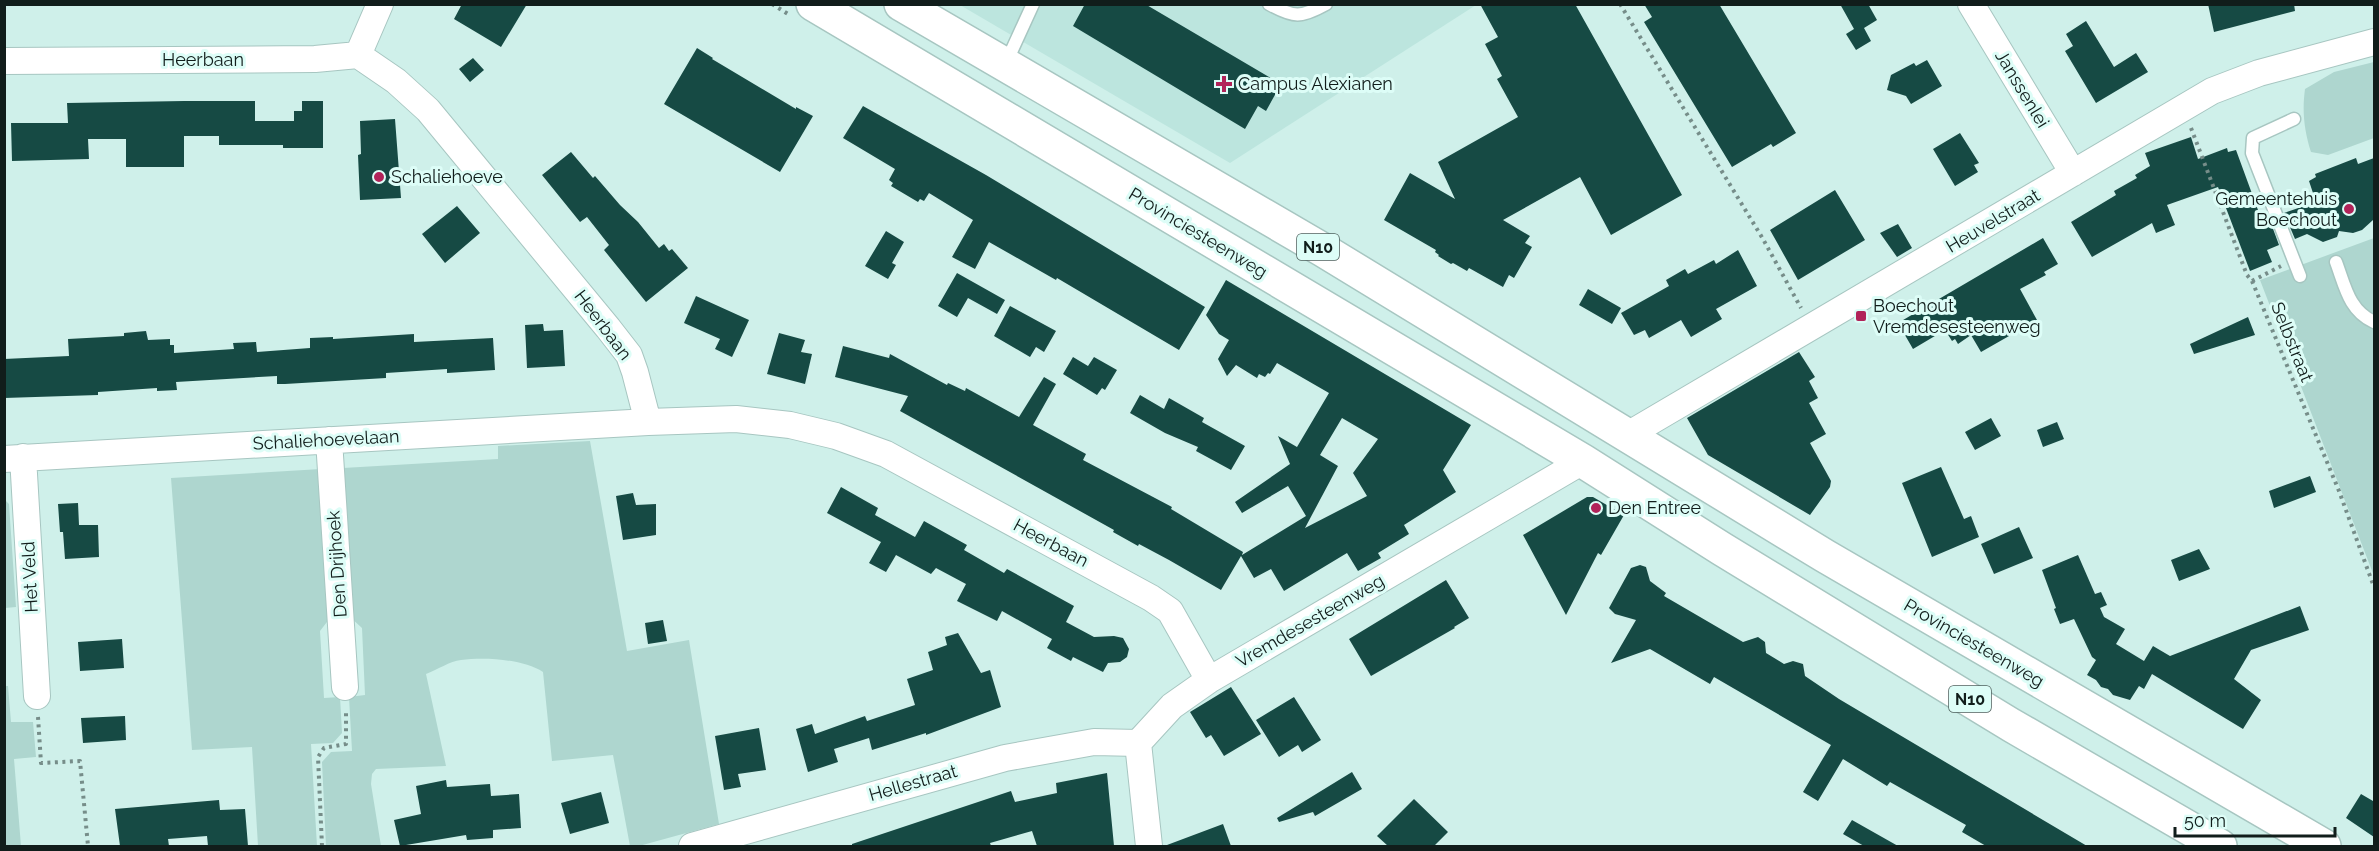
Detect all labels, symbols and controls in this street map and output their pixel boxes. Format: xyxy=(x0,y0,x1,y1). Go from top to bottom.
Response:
street label: Janssenlei xyxy=(1991,46,2054,131)
street label: Heerbaan xyxy=(162,49,244,70)
place label: Campus Alexianen xyxy=(1238,73,1393,94)
marker: Campus Alexianen xyxy=(1215,75,1233,93)
place label: Schaliehoeve xyxy=(391,166,503,187)
marker: Schaliehoeve xyxy=(372,170,386,184)
street label: Provinciesteenweg xyxy=(1125,183,1271,282)
street label: Heuvelstraat xyxy=(1942,184,2043,257)
place label: Gemeentehuis Boechout xyxy=(2215,188,2337,230)
marker: Gemeentehuis Boechout xyxy=(2342,202,2356,216)
road number: N10 xyxy=(1297,234,1339,260)
street label: Heerbaan xyxy=(570,286,636,364)
place label: Boechout Vremdesesteenweg xyxy=(1873,295,2041,337)
street label: Selbstraat xyxy=(2267,299,2318,385)
marker: Boechout Vremdesesteenweg xyxy=(1854,309,1868,323)
street label: Schaliehoevelaan xyxy=(252,425,400,454)
place label: Den Entree xyxy=(1608,497,1701,518)
marker: Den Entree xyxy=(1589,501,1603,515)
street label: Den Drijhoek xyxy=(322,509,351,618)
street label: Heerbaan xyxy=(1010,514,1092,571)
street label: Het Veld xyxy=(17,541,42,613)
street label: Vremdesesteenweg xyxy=(1232,570,1388,672)
street label: Provinciesteenweg xyxy=(1901,594,2048,691)
road number: N10 xyxy=(1949,686,1991,712)
street label: Hellestraat xyxy=(866,760,959,805)
scale bar xyxy=(2175,800,2336,838)
text: 50 m xyxy=(2184,810,2226,831)

